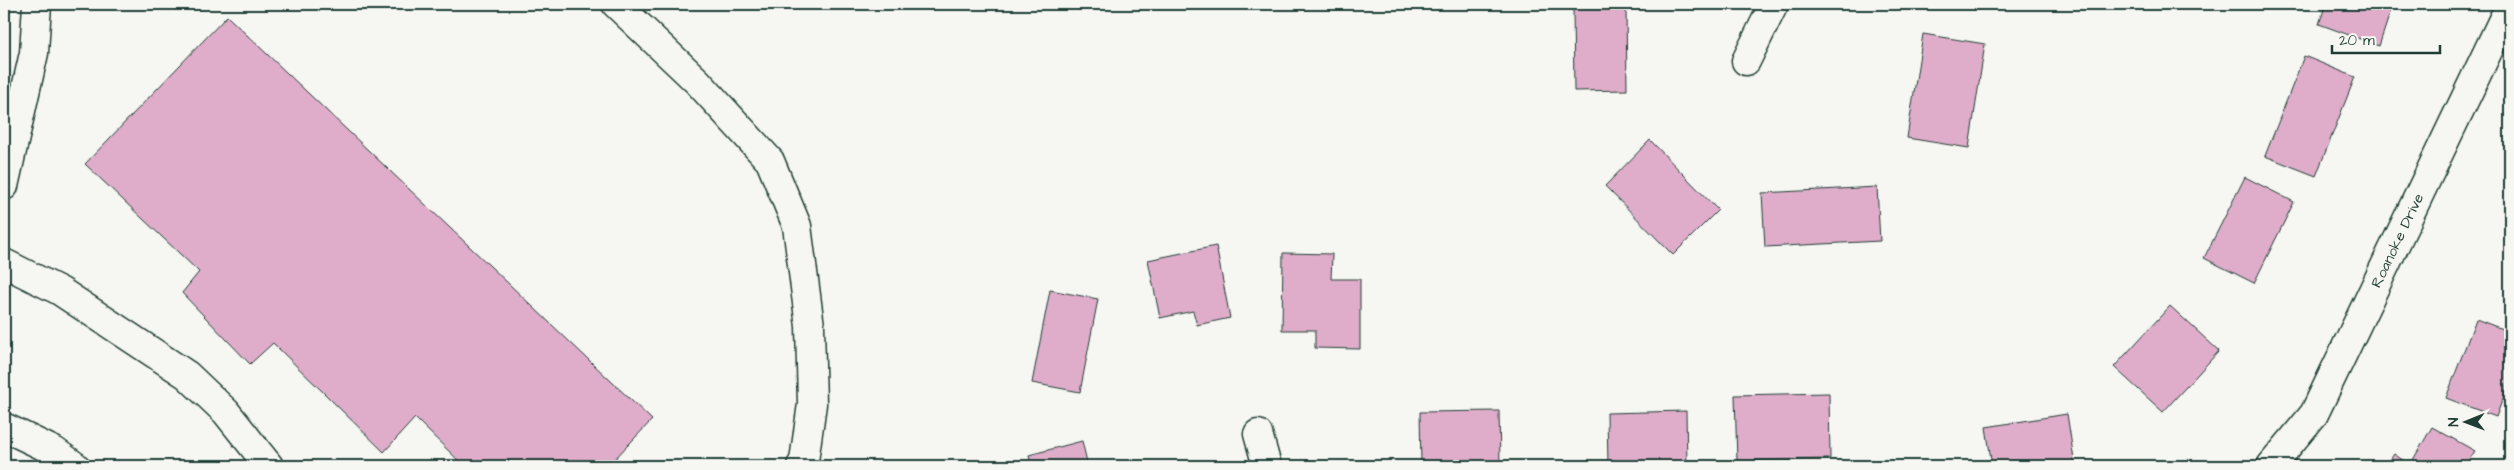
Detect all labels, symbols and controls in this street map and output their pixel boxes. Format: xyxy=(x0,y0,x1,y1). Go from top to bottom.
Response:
scale bar xyxy=(2332,22,2439,54)
text: 20 m xyxy=(2339,30,2375,51)
street label: Roanoke Drive xyxy=(2366,190,2429,291)
north arrow xyxy=(2442,398,2492,448)
text: N xyxy=(2444,417,2464,427)

